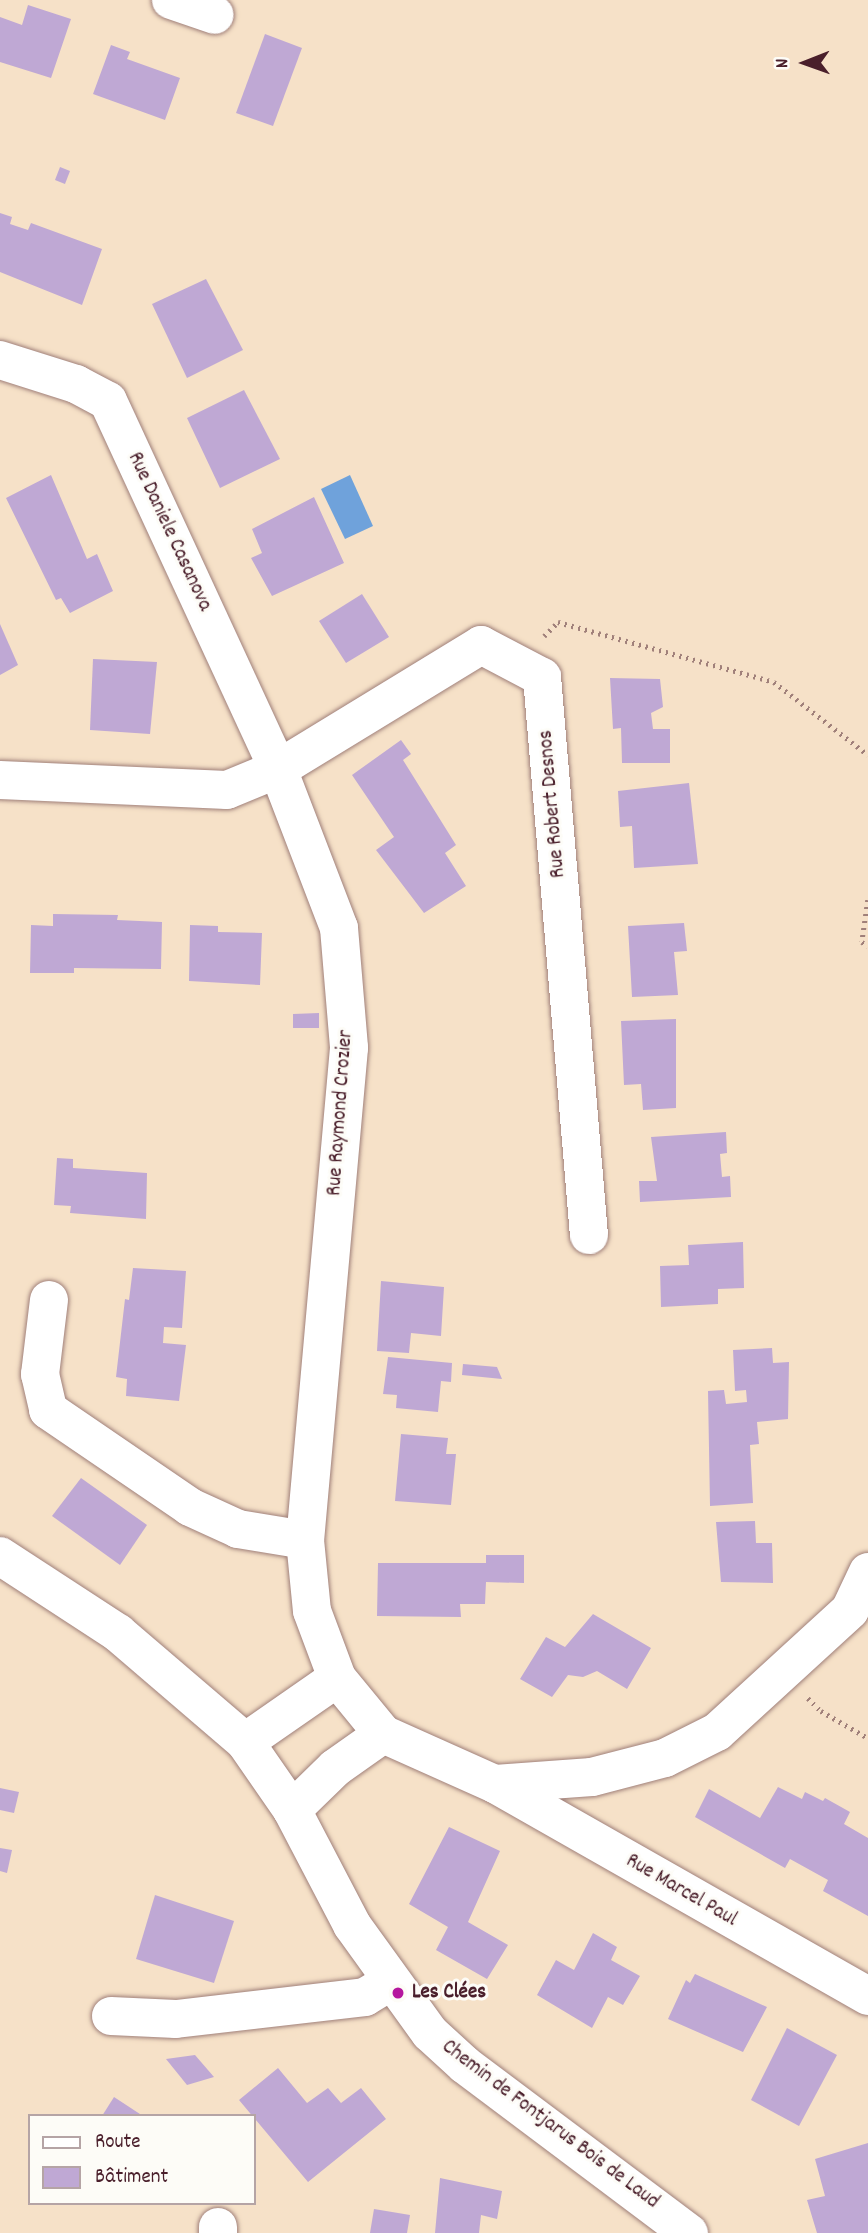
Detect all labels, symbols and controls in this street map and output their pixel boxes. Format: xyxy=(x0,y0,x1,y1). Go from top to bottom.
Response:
north arrow xyxy=(770,28,840,98)
text: N xyxy=(770,58,797,68)
street label: Rue Daniele Casanova xyxy=(121,449,217,615)
street label: Rue Robert Desnos xyxy=(534,729,572,879)
street label: Rue Raymond Crozier xyxy=(323,1029,359,1197)
street label: Rue Marcel Paul xyxy=(621,1849,741,1933)
place label: Les Clées xyxy=(412,1980,486,2006)
marker: Les Clées xyxy=(390,1985,406,2001)
street label: Chemin de Fontjarus Bois de Laud xyxy=(436,2035,664,2215)
legend xyxy=(28,2114,256,2205)
text: Route xyxy=(95,2128,141,2158)
text: Bâtiment xyxy=(95,2163,168,2193)

